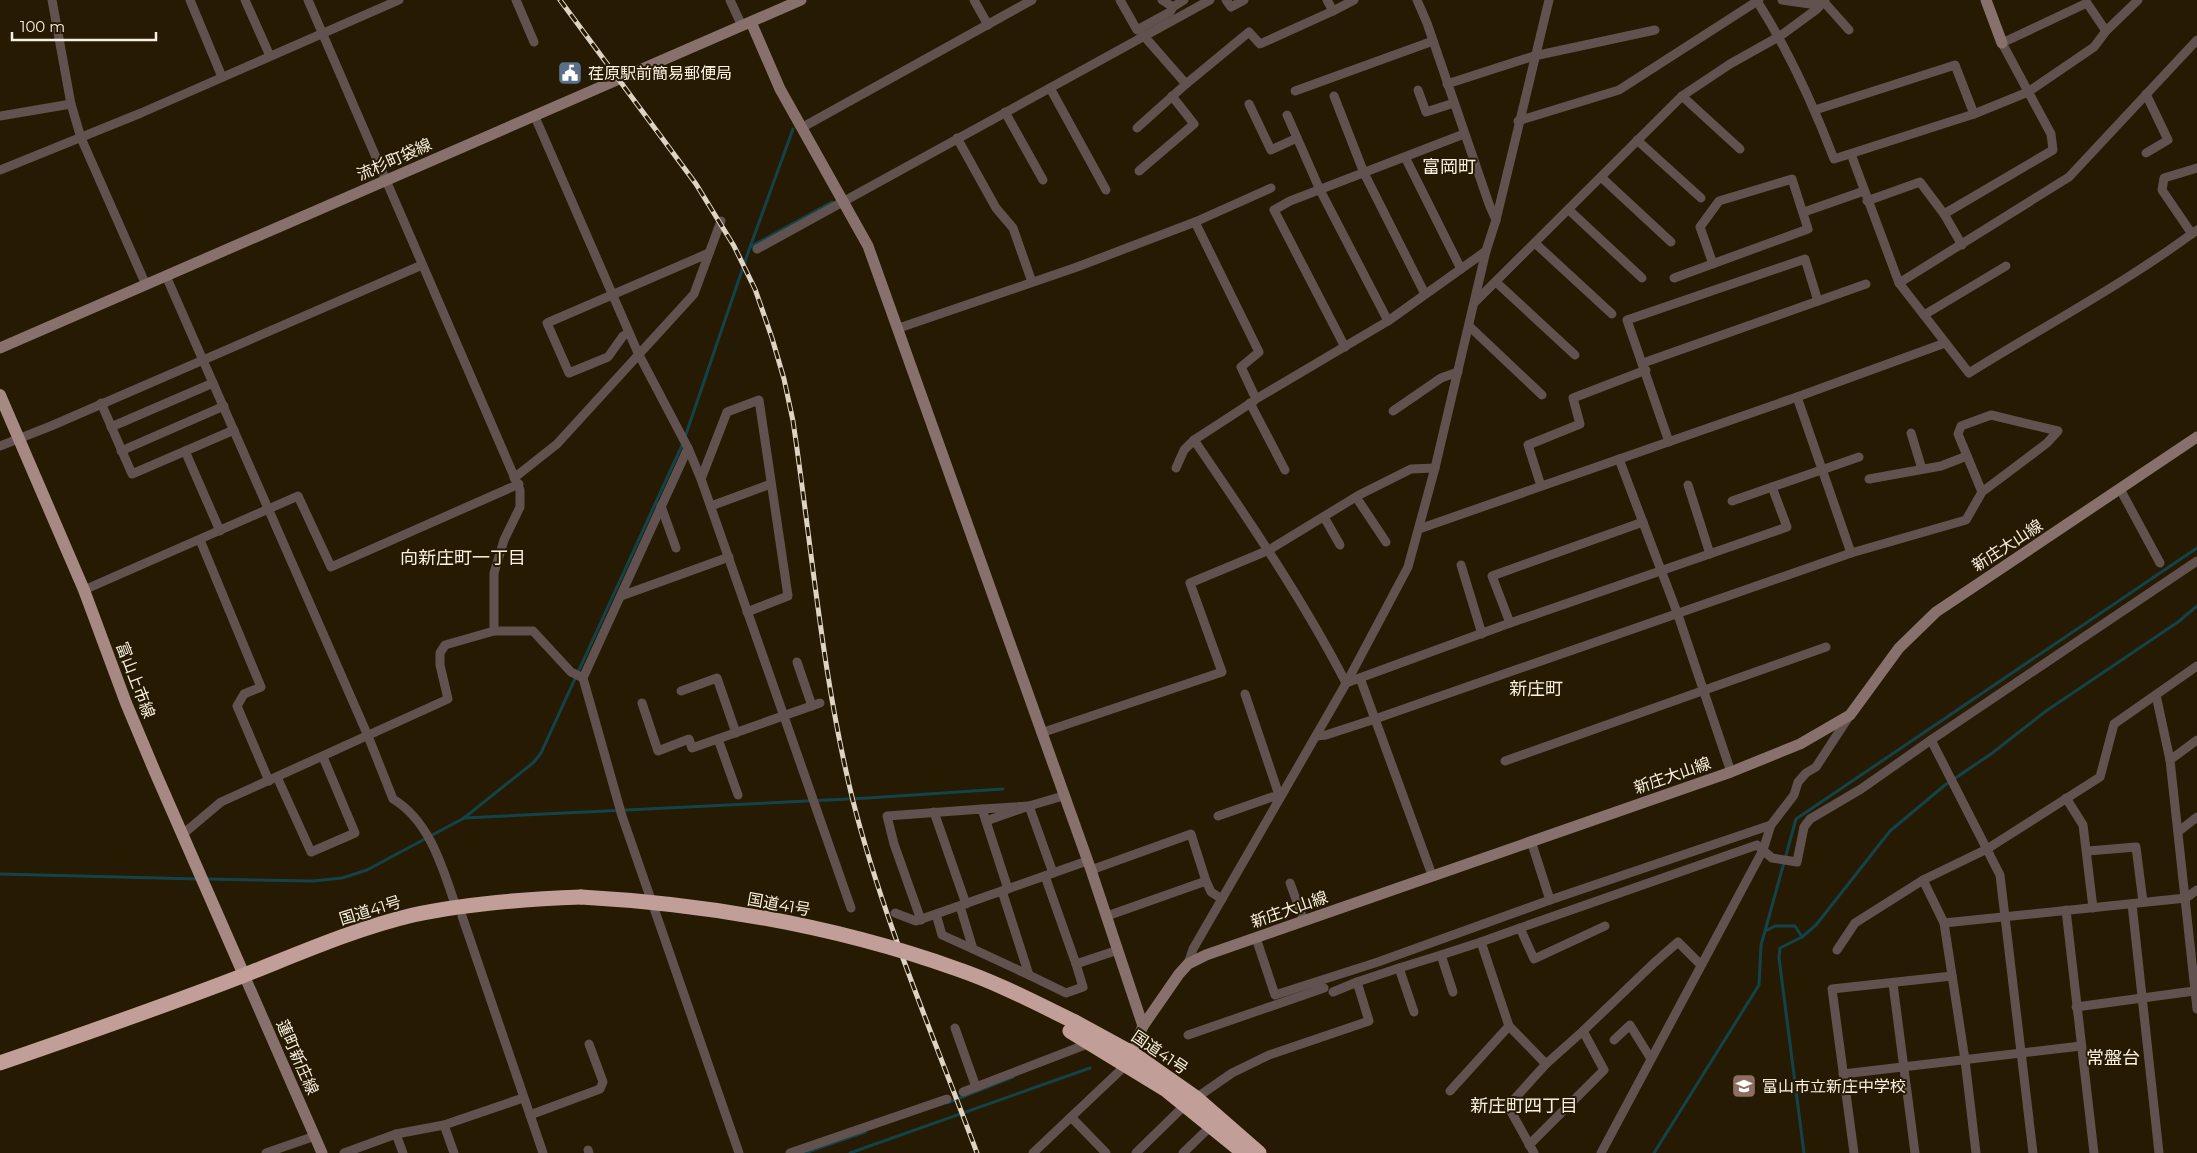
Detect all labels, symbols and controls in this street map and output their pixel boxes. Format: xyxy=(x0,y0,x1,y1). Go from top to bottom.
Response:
scale bar xyxy=(12,10,156,42)
text: 100 m xyxy=(20,17,65,36)
public building icon: 荏原駅前簡易郵便局 xyxy=(557,60,583,86)
place label: 荏原駅前簡易郵便局 xyxy=(588,64,732,83)
street label: 流杉町袋線 xyxy=(354,135,435,184)
district label: 富岡町 xyxy=(1422,156,1476,178)
street label: 新庄大山線 xyxy=(1969,516,2046,575)
district label: 向新庄町一丁目 xyxy=(400,547,526,569)
street label: 富山上市線 xyxy=(112,639,159,721)
district label: 新庄町 xyxy=(1509,678,1563,700)
street label: 新庄大山線 xyxy=(1631,753,1713,797)
street label: 新庄大山線 xyxy=(1248,887,1330,931)
street label: 国道41号 xyxy=(746,890,812,919)
street label: 国道41号 xyxy=(337,892,404,929)
street label: 蓮町新庄線 xyxy=(273,1017,322,1098)
street label: 国道41号 xyxy=(1128,1027,1192,1078)
district label: 常盤台 xyxy=(2086,1047,2140,1069)
school or university icon: 富山市立新庄中学校 xyxy=(1731,1073,1757,1099)
place label: 富山市立新庄中学校 xyxy=(1762,1077,1906,1096)
district label: 新庄町四丁目 xyxy=(1470,1095,1578,1117)

